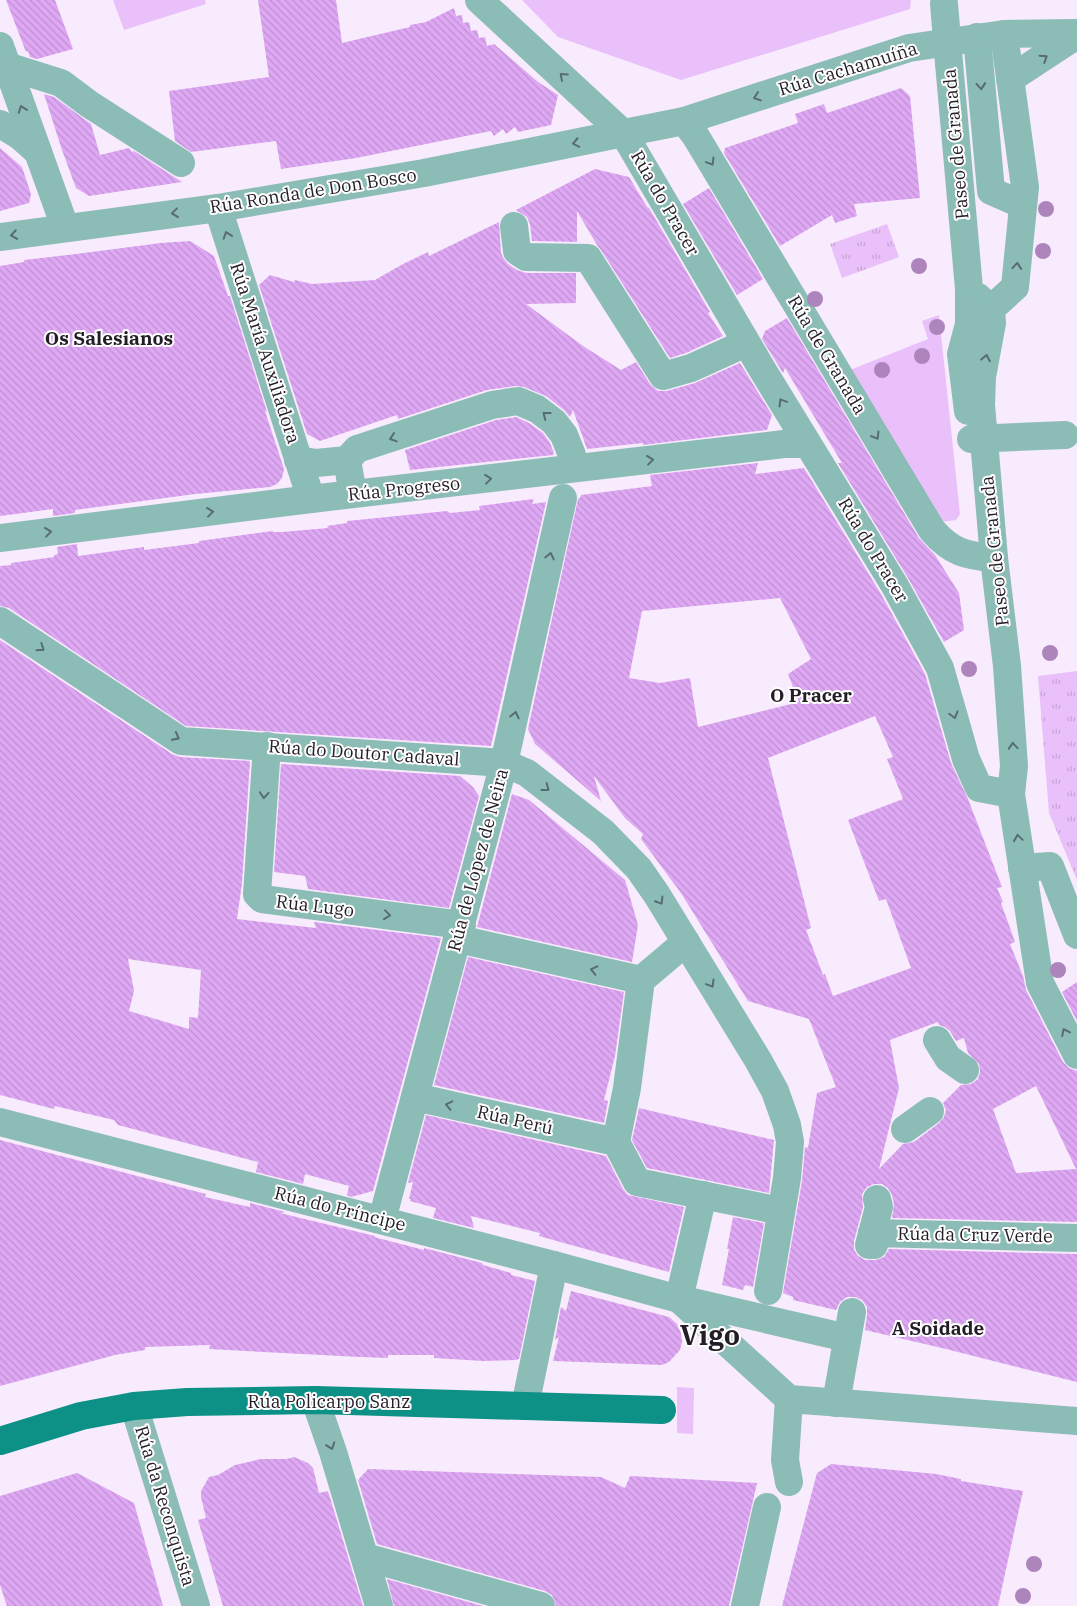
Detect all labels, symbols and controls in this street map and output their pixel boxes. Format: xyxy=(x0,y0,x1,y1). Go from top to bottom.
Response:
street label: Rúa Cachamuíña xyxy=(776,36,920,101)
one-way arrow xyxy=(1039,54,1048,64)
street label: Paseo de Granada xyxy=(937,68,974,220)
one-way arrow xyxy=(559,73,568,82)
one-way arrow xyxy=(975,82,986,90)
one-way arrow xyxy=(753,92,762,102)
one-way arrow xyxy=(18,105,28,114)
one-way arrow xyxy=(572,137,580,147)
street label: Rúa do Pracer xyxy=(626,146,705,260)
one-way arrow xyxy=(704,156,714,165)
street label: Rúa Ronda de Don Bosco xyxy=(208,163,418,218)
one-way arrow xyxy=(170,207,178,218)
one-way arrow xyxy=(9,229,18,239)
one-way arrow xyxy=(223,232,233,240)
street label: Rúa María Auxiliadora xyxy=(225,259,306,446)
one-way arrow xyxy=(1011,262,1022,270)
street label: Rúa de Granada xyxy=(783,291,872,419)
district label: Os Salesianos xyxy=(45,326,173,350)
one-way arrow xyxy=(981,353,991,362)
one-way arrow xyxy=(779,399,789,408)
one-way arrow xyxy=(543,413,552,421)
one-way arrow xyxy=(869,430,879,439)
one-way arrow xyxy=(389,432,397,442)
one-way arrow xyxy=(646,455,654,466)
street label: Rúa Progreso xyxy=(347,471,461,506)
one-way arrow xyxy=(484,474,492,485)
street label: Paseo de Granada xyxy=(975,474,1014,627)
street label: Rúa do Pracer xyxy=(833,493,914,606)
one-way arrow xyxy=(205,507,214,517)
one-way arrow xyxy=(45,527,53,538)
one-way arrow xyxy=(544,552,555,561)
one-way arrow xyxy=(35,641,44,651)
district label: O Pracer xyxy=(770,683,853,707)
one-way arrow xyxy=(509,711,520,720)
one-way arrow xyxy=(948,711,959,720)
one-way arrow xyxy=(171,731,180,741)
street label: Rúa do Doutor Cadaval xyxy=(268,734,460,771)
one-way arrow xyxy=(1007,741,1018,749)
street label: Rúa de López de Neira xyxy=(442,766,513,954)
one-way arrow xyxy=(540,782,550,791)
one-way arrow xyxy=(258,791,269,799)
one-way arrow xyxy=(1013,834,1023,842)
street label: Rúa Lugo xyxy=(275,889,355,922)
one-way arrow xyxy=(654,896,664,905)
one-way arrow xyxy=(384,909,392,920)
one-way arrow xyxy=(589,965,598,976)
one-way arrow xyxy=(705,978,715,987)
one-way arrow xyxy=(1061,1028,1071,1037)
one-way arrow xyxy=(444,1100,453,1111)
street label: Rúa Perú xyxy=(475,1100,555,1139)
street label: Rúa do Príncipe xyxy=(272,1181,408,1236)
street label: Rúa da Cruz Verde xyxy=(897,1222,1053,1247)
district label: Vigo xyxy=(680,1316,740,1353)
district label: A Soidade xyxy=(892,1316,985,1340)
street label: Rúa Policarpo Sanz xyxy=(248,1390,410,1413)
street label: Rúa da Reconquista xyxy=(130,1423,201,1589)
one-way arrow xyxy=(325,1441,335,1449)

